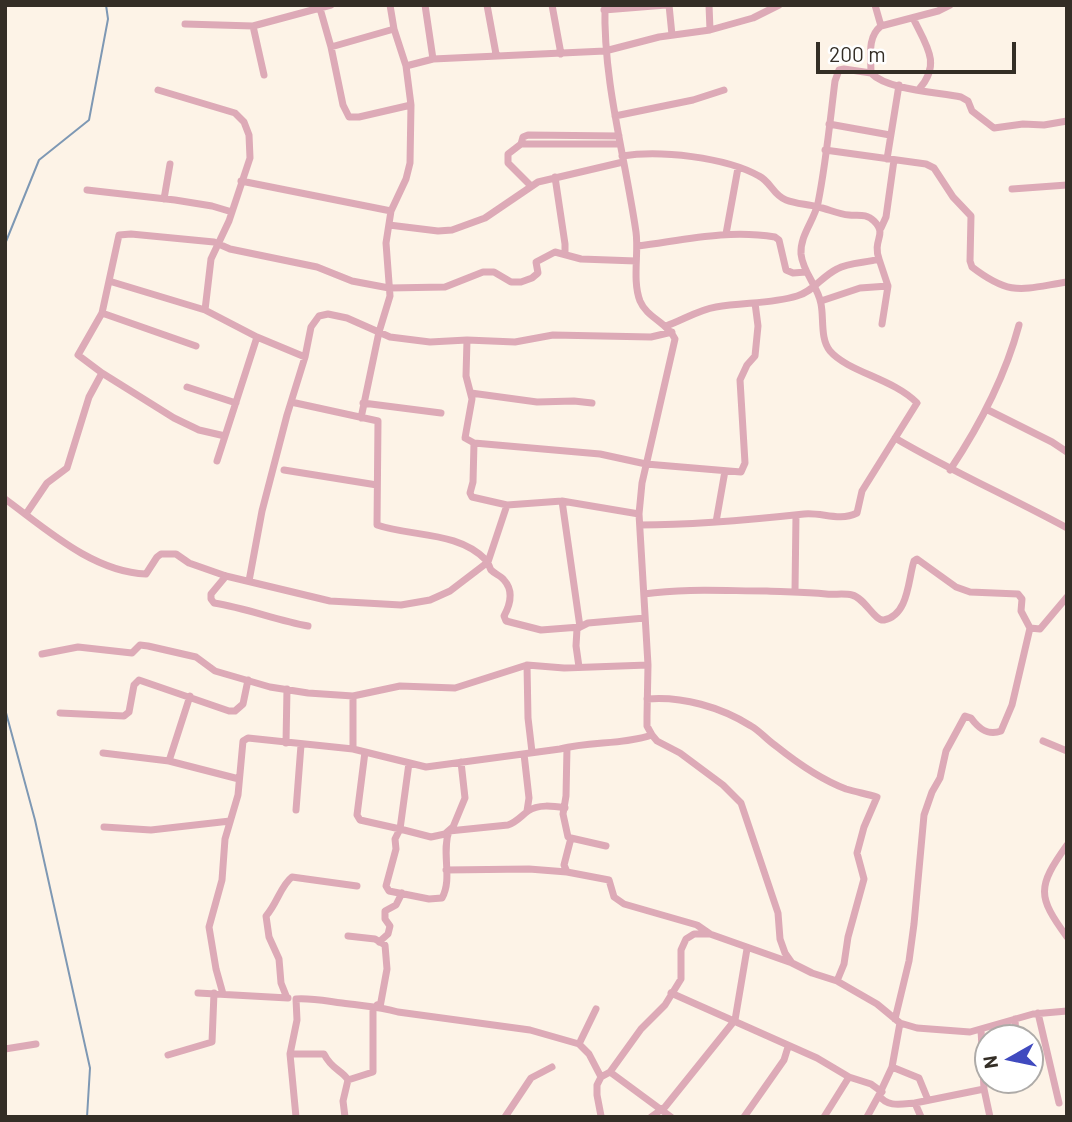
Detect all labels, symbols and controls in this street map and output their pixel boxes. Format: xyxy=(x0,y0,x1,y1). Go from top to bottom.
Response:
scale bar xyxy=(820,28,1020,72)
text: 200 m xyxy=(829,41,886,66)
north arrow xyxy=(974,1024,1044,1094)
text: N xyxy=(977,1054,1002,1070)

